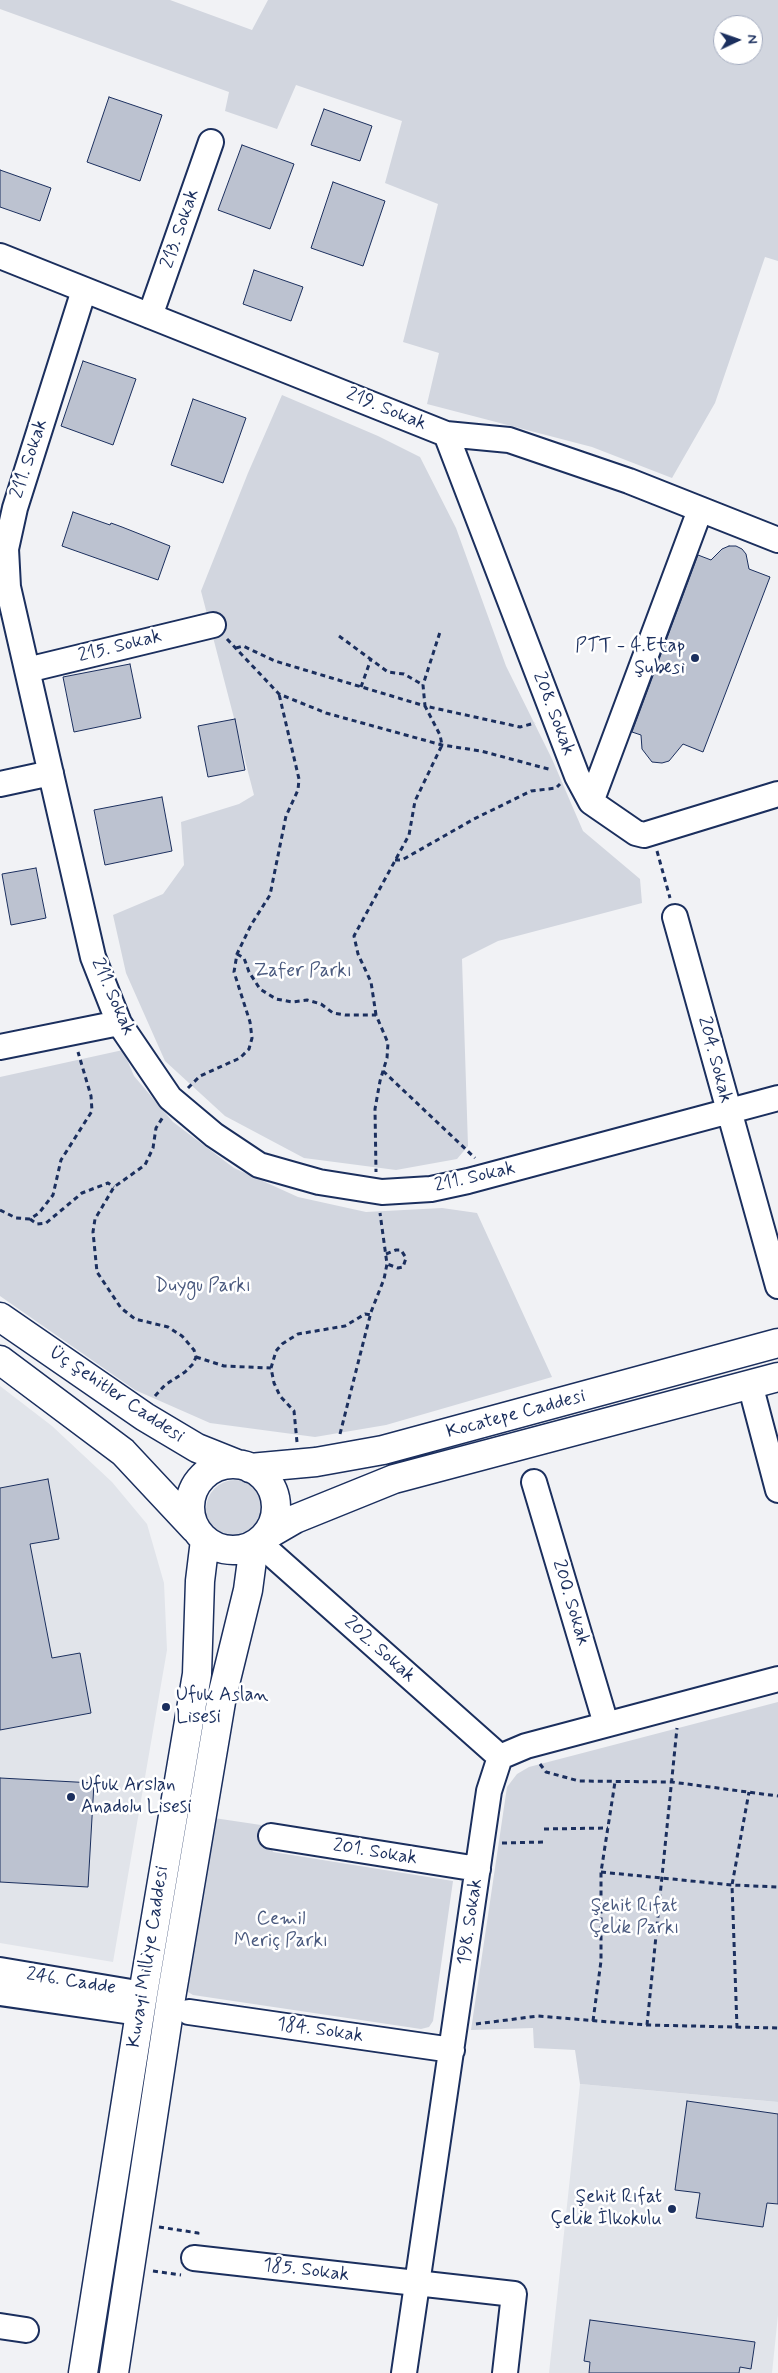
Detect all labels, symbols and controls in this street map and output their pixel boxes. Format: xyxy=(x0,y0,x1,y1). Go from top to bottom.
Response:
north arrow xyxy=(713,15,763,65)
text: N xyxy=(743,34,761,44)
street label: 213. Sokak xyxy=(157,186,205,272)
street label: 219. Sokak xyxy=(342,384,430,436)
street label: 211. Sokak xyxy=(6,416,54,502)
street label: 215. Sokak xyxy=(76,626,164,668)
place label: PTT - 4.Etap Şubesi xyxy=(575,636,685,680)
marker: PTT - 4.Etap Şubesi xyxy=(689,652,701,664)
street label: 208. Sokak xyxy=(527,669,579,759)
street label: 211. Sokak xyxy=(85,955,139,1039)
park label: Zafer Parkı xyxy=(254,961,352,983)
street label: 204. Sokak xyxy=(692,1014,736,1106)
street label: 211. Sokak xyxy=(432,1158,518,1198)
park label: Duygu Parkı xyxy=(155,1276,251,1298)
street label: Üç Şehitler Caddesi xyxy=(44,1341,188,1449)
street label: Kocatepe Caddesi xyxy=(444,1385,588,1445)
street label: 200. Sokak xyxy=(546,1557,594,1649)
street label: 202. Sokak xyxy=(338,1612,420,1688)
place label: Ufuk Aslan Lisesi xyxy=(176,1685,268,1729)
marker: Ufuk Aslan Lisesi xyxy=(160,1701,172,1713)
place label: Ufuk Arslan Anadolu Lisesi xyxy=(81,1775,192,1819)
marker: Ufuk Arslan Anadolu Lisesi xyxy=(65,1791,77,1803)
street label: 201. Sokak xyxy=(331,1835,419,1871)
street label: Kuvayi Milliye Caddesi xyxy=(123,1865,175,2049)
street label: 198. Sokak xyxy=(454,1877,488,1967)
park label: Şehit Rıfat Çelik Parkı xyxy=(589,1896,679,1940)
park label: Cemil Meriç Parkı xyxy=(234,1909,328,1953)
street label: 246. Cadde xyxy=(25,1964,117,2000)
street label: 184. Sokak xyxy=(275,2014,365,2048)
place label: Şehit Rıfat Çelik İlkokulu xyxy=(550,2187,662,2231)
marker: Şehit Rıfat Çelik İlkokulu xyxy=(666,2203,678,2215)
street label: 185. Sokak xyxy=(262,2254,350,2288)

